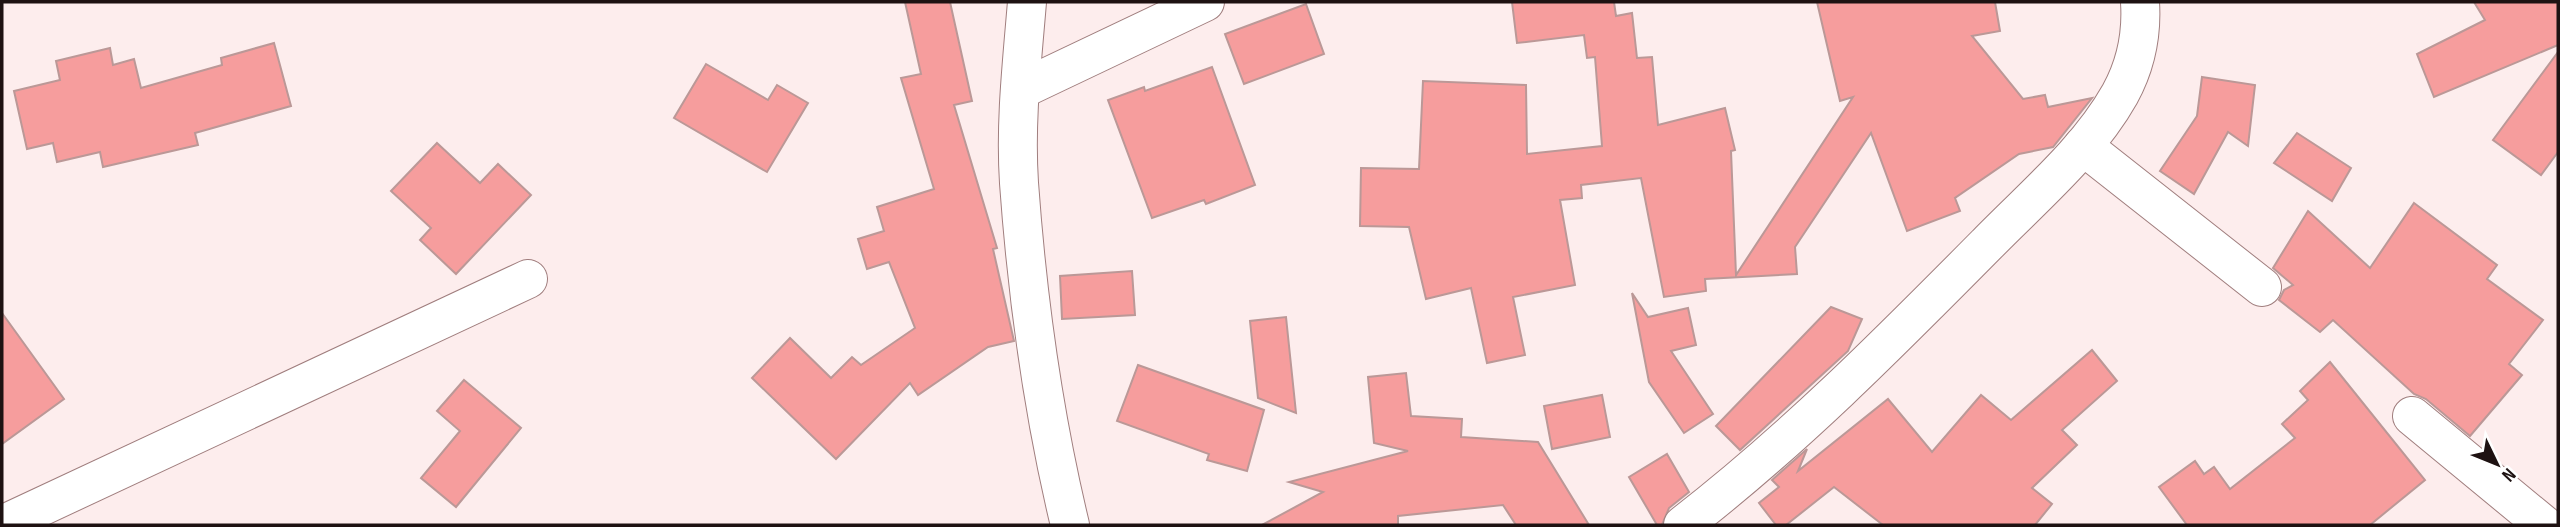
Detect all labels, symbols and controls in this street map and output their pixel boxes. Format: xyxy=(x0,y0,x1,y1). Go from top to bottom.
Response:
north arrow xyxy=(2462,429,2532,499)
text: N xyxy=(2496,463,2520,486)

